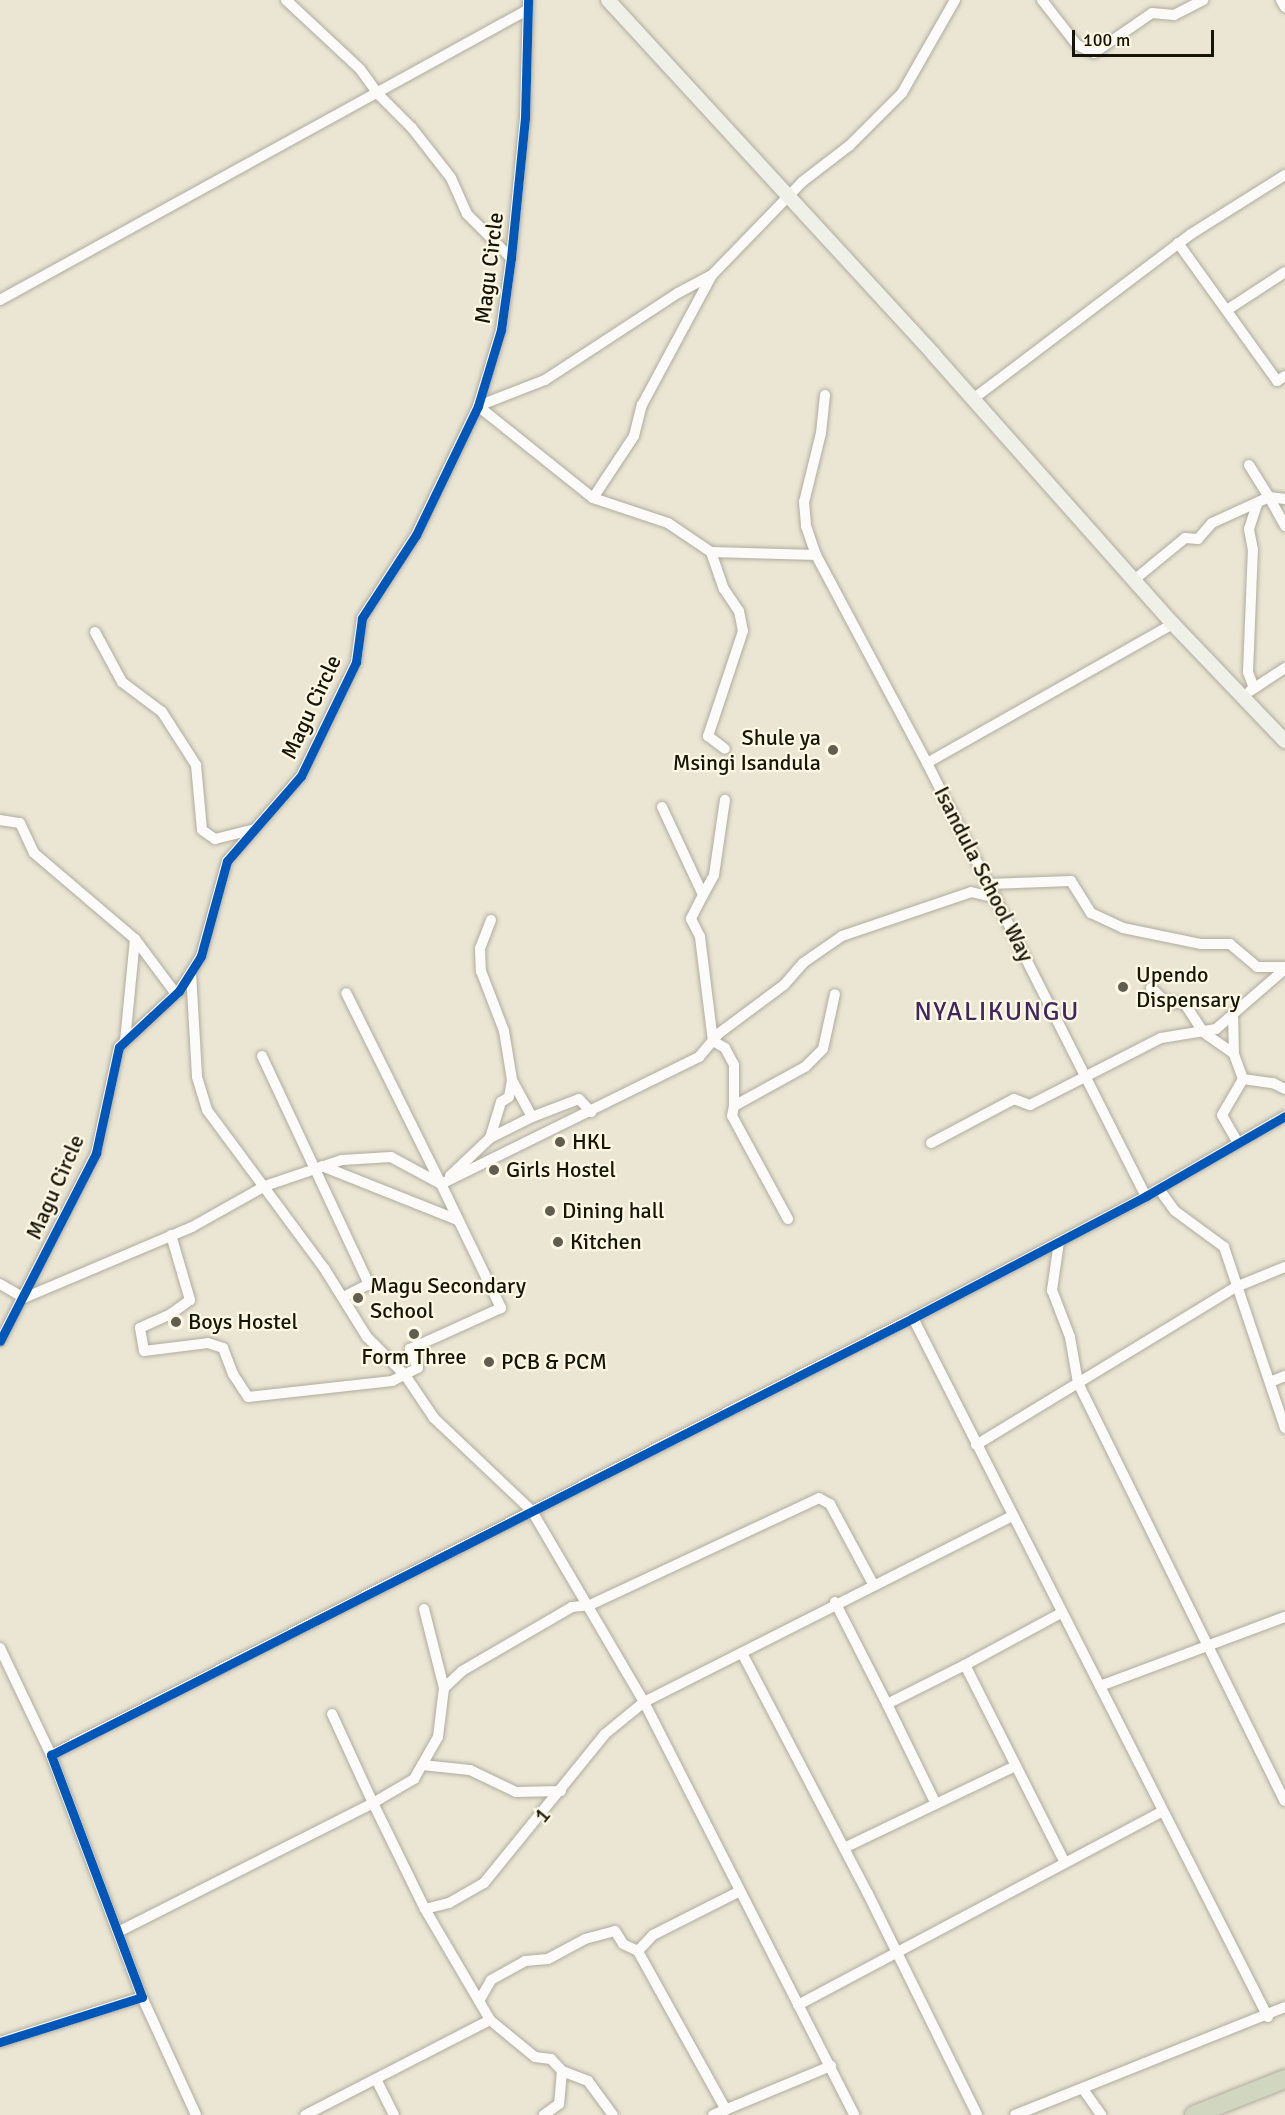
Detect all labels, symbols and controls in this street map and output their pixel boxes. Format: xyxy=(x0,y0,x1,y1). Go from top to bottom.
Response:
scale bar xyxy=(1075,18,1218,56)
text: 100 m xyxy=(1083,29,1130,51)
street label: Magu Circle xyxy=(469,211,509,325)
street label: Magu Circle xyxy=(275,651,347,763)
place label: Shule ya Msingi Isandula xyxy=(673,724,821,776)
marker: Shule ya Msingi Isandula xyxy=(826,743,840,757)
street label: Isandula School Way xyxy=(928,782,1040,966)
place label: Upendo Dispensary xyxy=(1136,961,1240,1012)
marker: Upendo Dispensary xyxy=(1114,978,1132,996)
district label: NYALIKUNGU xyxy=(914,997,1080,1029)
place label: HKL xyxy=(572,1129,611,1155)
street label: Magu Circle xyxy=(20,1131,90,1243)
marker: HKL xyxy=(553,1135,567,1149)
place label: Girls Hostel xyxy=(506,1157,616,1183)
marker: Girls Hostel xyxy=(487,1163,501,1177)
place label: Dining hall xyxy=(562,1198,664,1224)
marker: Dining hall xyxy=(543,1204,557,1218)
place label: Kitchen xyxy=(570,1229,642,1255)
marker: Kitchen xyxy=(551,1235,565,1249)
place label: Magu Secondary School xyxy=(370,1272,526,1324)
marker: Magu Secondary School xyxy=(351,1291,365,1305)
place label: Boys Hostel xyxy=(188,1309,298,1335)
marker: Boys Hostel xyxy=(169,1315,183,1329)
marker: Form Three xyxy=(407,1327,421,1341)
place label: Form Three xyxy=(361,1344,467,1370)
place label: PCB & PCM xyxy=(501,1349,607,1375)
marker: PCB & PCM xyxy=(482,1355,496,1369)
street label: 1 xyxy=(528,1802,556,1828)

